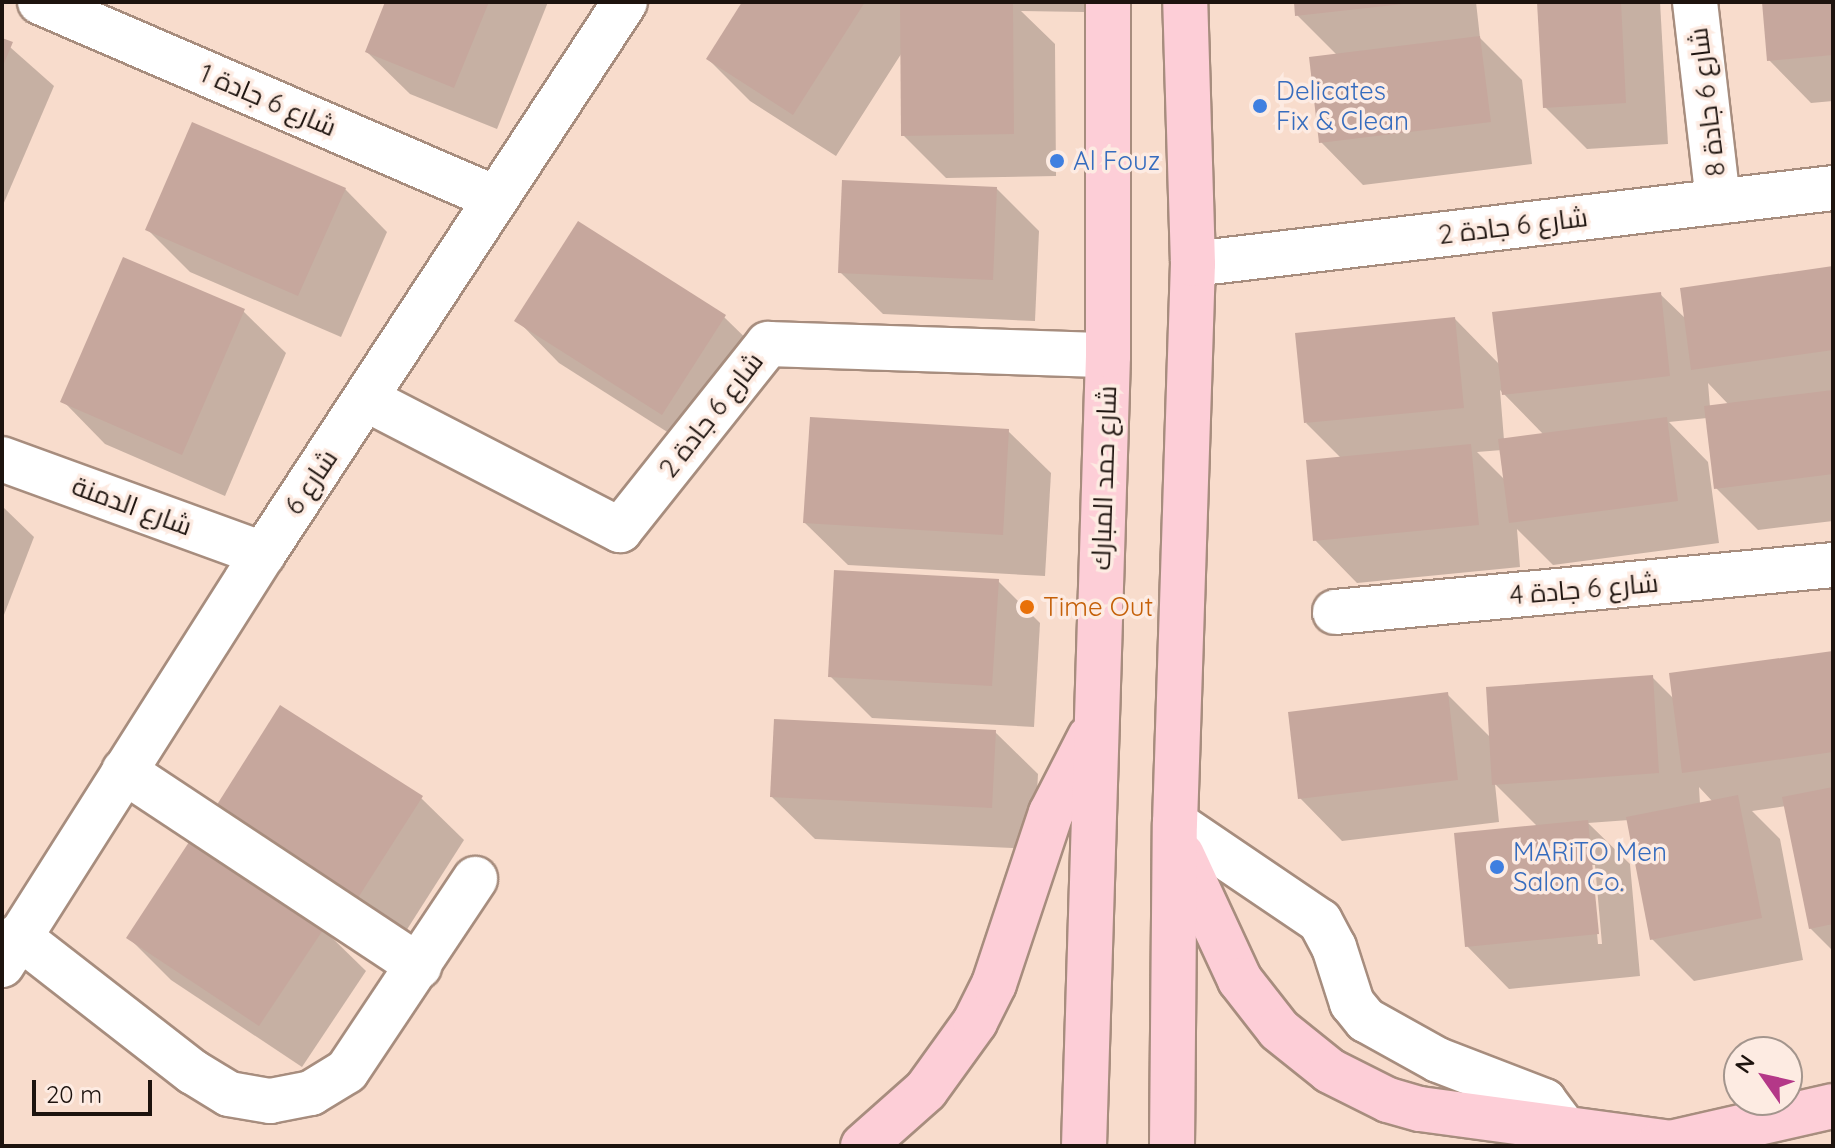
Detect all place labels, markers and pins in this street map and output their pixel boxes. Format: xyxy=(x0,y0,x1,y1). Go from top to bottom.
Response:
place label: Delicates Fix & Clean xyxy=(1276,75,1409,136)
marker: Delicates Fix & Clean xyxy=(1251,97,1269,115)
place label: Al Fouz xyxy=(1073,145,1160,177)
marker: Al Fouz xyxy=(1048,152,1066,170)
place label: Time Out xyxy=(1043,591,1153,623)
marker: Time Out xyxy=(1018,598,1036,616)
place label: MARiTO Men Salon Co. xyxy=(1513,836,1667,898)
marker: MARiTO Men Salon Co. xyxy=(1488,858,1506,876)

